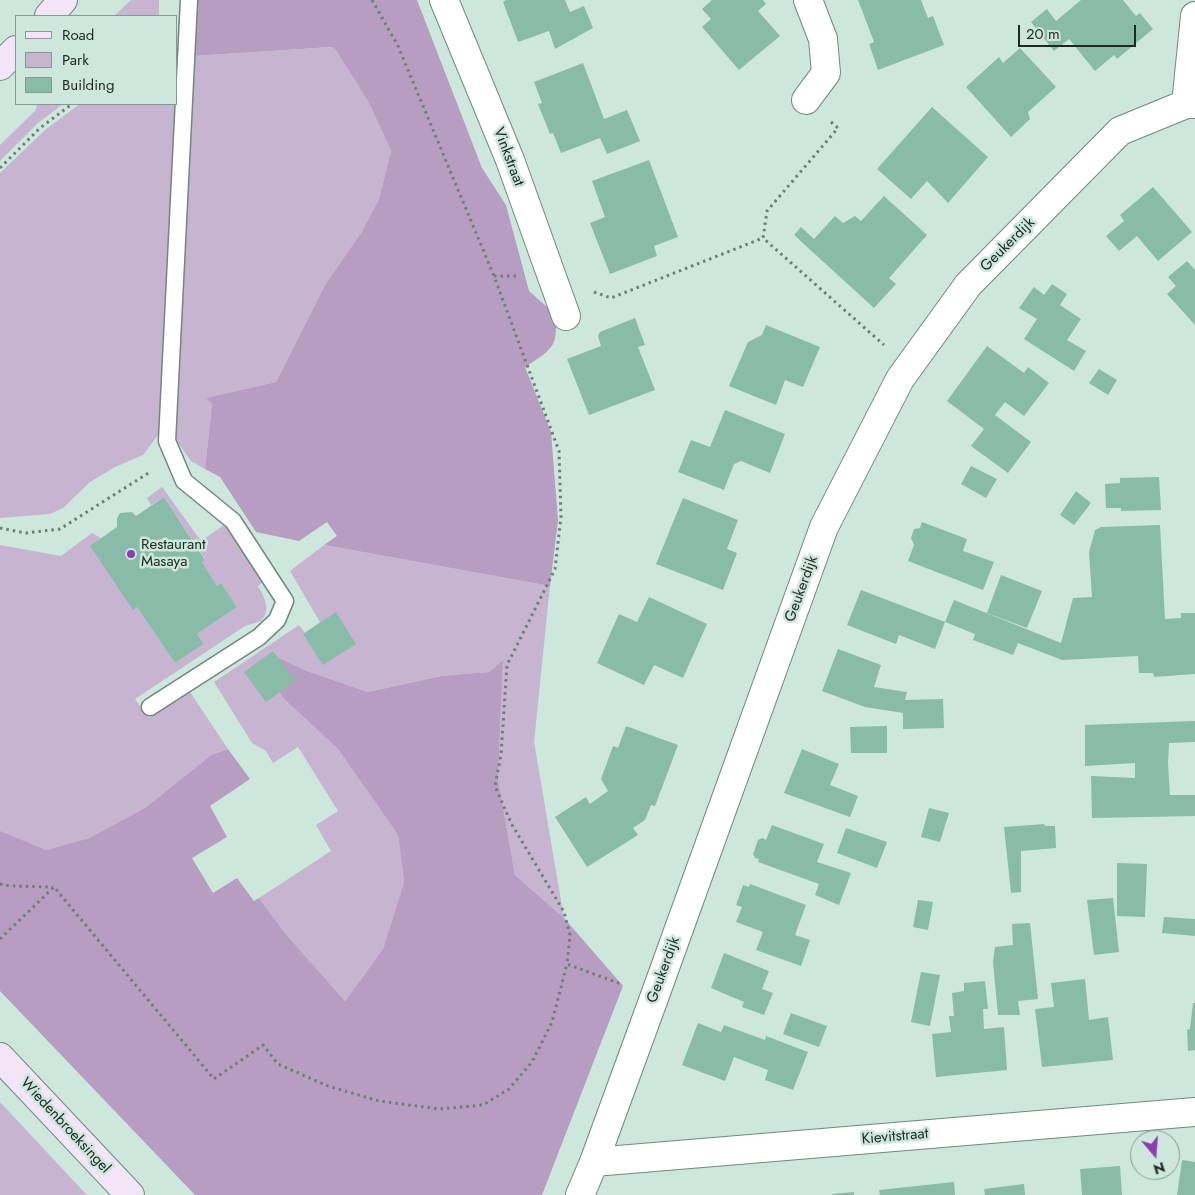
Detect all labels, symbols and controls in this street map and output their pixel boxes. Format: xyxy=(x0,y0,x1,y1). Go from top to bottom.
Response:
legend xyxy=(15,15,178,105)
scale bar xyxy=(1020,15,1138,47)
text: 20 m xyxy=(1026,23,1060,45)
text: Road xyxy=(62,24,94,46)
text: Park xyxy=(62,49,89,71)
text: Building xyxy=(62,74,114,96)
street label: Vinkstraat xyxy=(489,125,527,189)
street label: Geukerdijk xyxy=(977,214,1039,276)
place label: Restaurant Masaya xyxy=(141,536,206,571)
marker: Restaurant Masaya xyxy=(125,548,137,560)
street label: Geukerdijk xyxy=(782,553,822,625)
street label: Geukerdijk xyxy=(644,934,684,1006)
street label: Wiedenbroeksingel xyxy=(16,1074,114,1178)
street label: Kievitstraat xyxy=(861,1125,929,1149)
north arrow xyxy=(1130,1130,1180,1180)
text: N xyxy=(1151,1157,1168,1180)

